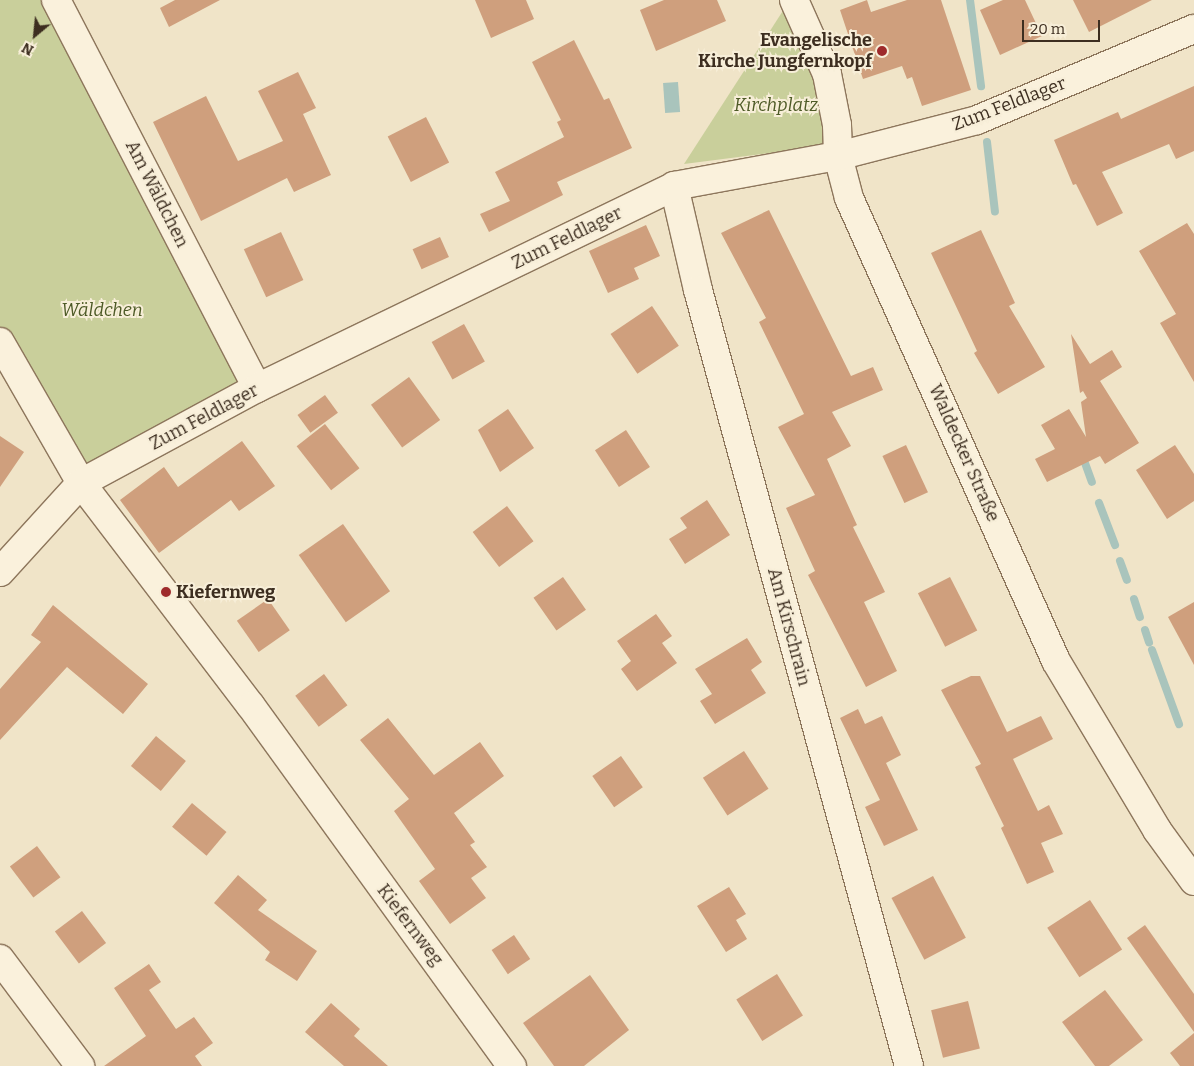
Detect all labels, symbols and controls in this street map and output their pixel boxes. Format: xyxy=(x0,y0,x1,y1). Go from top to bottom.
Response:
north arrow xyxy=(10,10,60,60)
scale bar xyxy=(1024,10,1102,42)
text: 20 m xyxy=(1030,20,1065,38)
place label: Evangelische Kirche Jungfernkopf xyxy=(698,30,872,72)
text: N xyxy=(19,39,36,59)
marker: Evangelische Kirche Jungfernkopf xyxy=(876,45,888,57)
street label: Zum Feldlager xyxy=(949,72,1069,136)
park label: Kirchplatz xyxy=(734,94,818,116)
street label: Am Wäldchen xyxy=(121,137,193,251)
street label: Zum Feldlager xyxy=(508,202,626,274)
park label: Wäldchen xyxy=(61,299,143,321)
street label: Zum Feldlager xyxy=(146,379,262,455)
street label: Waldecker Straße xyxy=(924,381,1004,525)
street label: Am Kirschrain xyxy=(763,566,815,688)
place label: Kiefernweg xyxy=(176,581,275,603)
marker: Kiefernweg xyxy=(160,586,172,598)
street label: Kiefernweg xyxy=(372,880,448,970)

